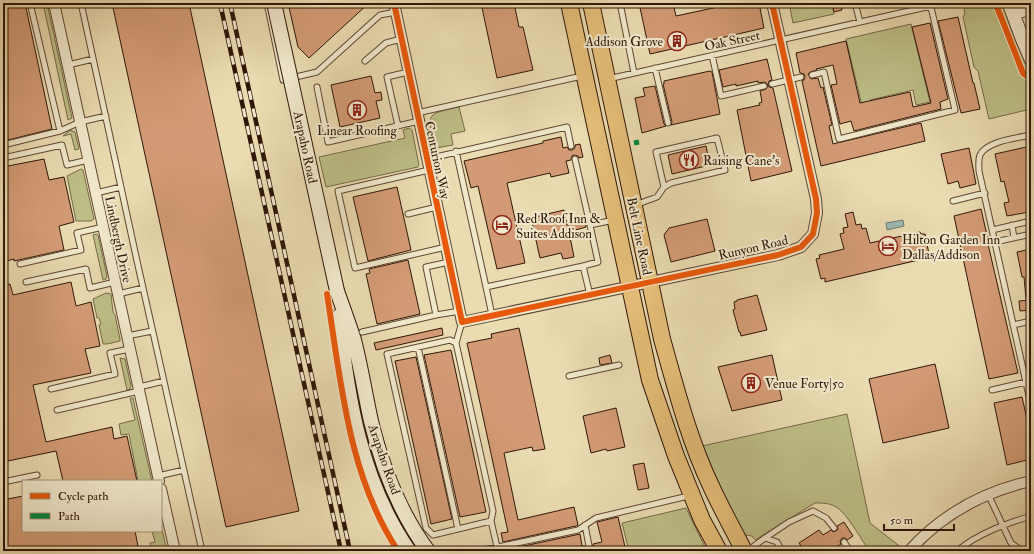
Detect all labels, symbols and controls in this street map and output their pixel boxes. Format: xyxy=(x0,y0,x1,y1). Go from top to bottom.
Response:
street label: Oak Street xyxy=(703,27,761,55)
building icon: Addison Grove xyxy=(666,30,688,52)
place label: Addison Grove xyxy=(585,34,664,50)
building icon: Linear Roofing xyxy=(346,99,368,121)
street label: Arapaho Road xyxy=(288,109,321,186)
street label: Centurion Way xyxy=(420,120,453,201)
place label: Linear Roofing xyxy=(317,123,398,139)
restaurant icon: Raising Cane's xyxy=(678,149,700,171)
place label: Raising Cane's xyxy=(703,153,780,169)
street label: Lindbergh Drive xyxy=(101,194,135,285)
street label: Belt Line Road xyxy=(623,196,655,277)
place label: Red Roof Inn & Suites Addison xyxy=(516,211,601,242)
hotel icon: Red Roof Inn & Suites Addison xyxy=(491,214,513,236)
street label: Runyon Road xyxy=(717,232,790,265)
place label: Hilton Garden Inn Dallas/Addison xyxy=(902,232,1000,263)
hotel icon: Hilton Garden Inn Dallas/Addison xyxy=(877,235,899,257)
building icon: Venue Forty|50 xyxy=(740,372,762,394)
place label: Venue Forty|50 xyxy=(765,376,844,393)
street label: Arapaho Road xyxy=(363,421,404,497)
legend xyxy=(22,480,162,532)
text: Cycle path xyxy=(58,489,109,504)
scale bar xyxy=(884,506,954,532)
text: Path xyxy=(58,509,81,524)
text: 50 m xyxy=(890,513,914,528)

